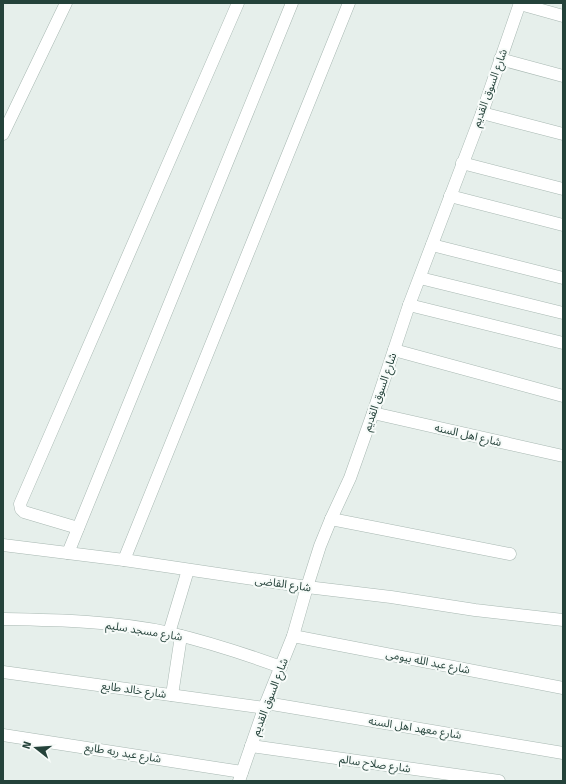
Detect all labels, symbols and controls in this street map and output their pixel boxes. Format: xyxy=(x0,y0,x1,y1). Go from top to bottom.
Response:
street label: شارع السوق القديم xyxy=(470,47,512,129)
street label: شارع السوق القديم xyxy=(360,351,402,434)
street label: شارع اهل السنه xyxy=(433,421,503,450)
street label: شارع القاضى xyxy=(254,574,312,595)
street label: شارع مسجد سليم xyxy=(104,619,184,646)
street label: شارع عبد الله بيومى xyxy=(385,647,472,678)
street label: شارع السوق القديم xyxy=(249,656,293,738)
street label: شارع خالد طايع xyxy=(101,679,168,702)
street label: شارع معهد اهل السنه xyxy=(367,714,463,743)
north arrow xyxy=(16,728,56,768)
text: N xyxy=(20,740,34,751)
street label: شارع عبد ربه طايع xyxy=(84,741,162,766)
street label: شارع صلاح سالم xyxy=(338,753,412,777)

